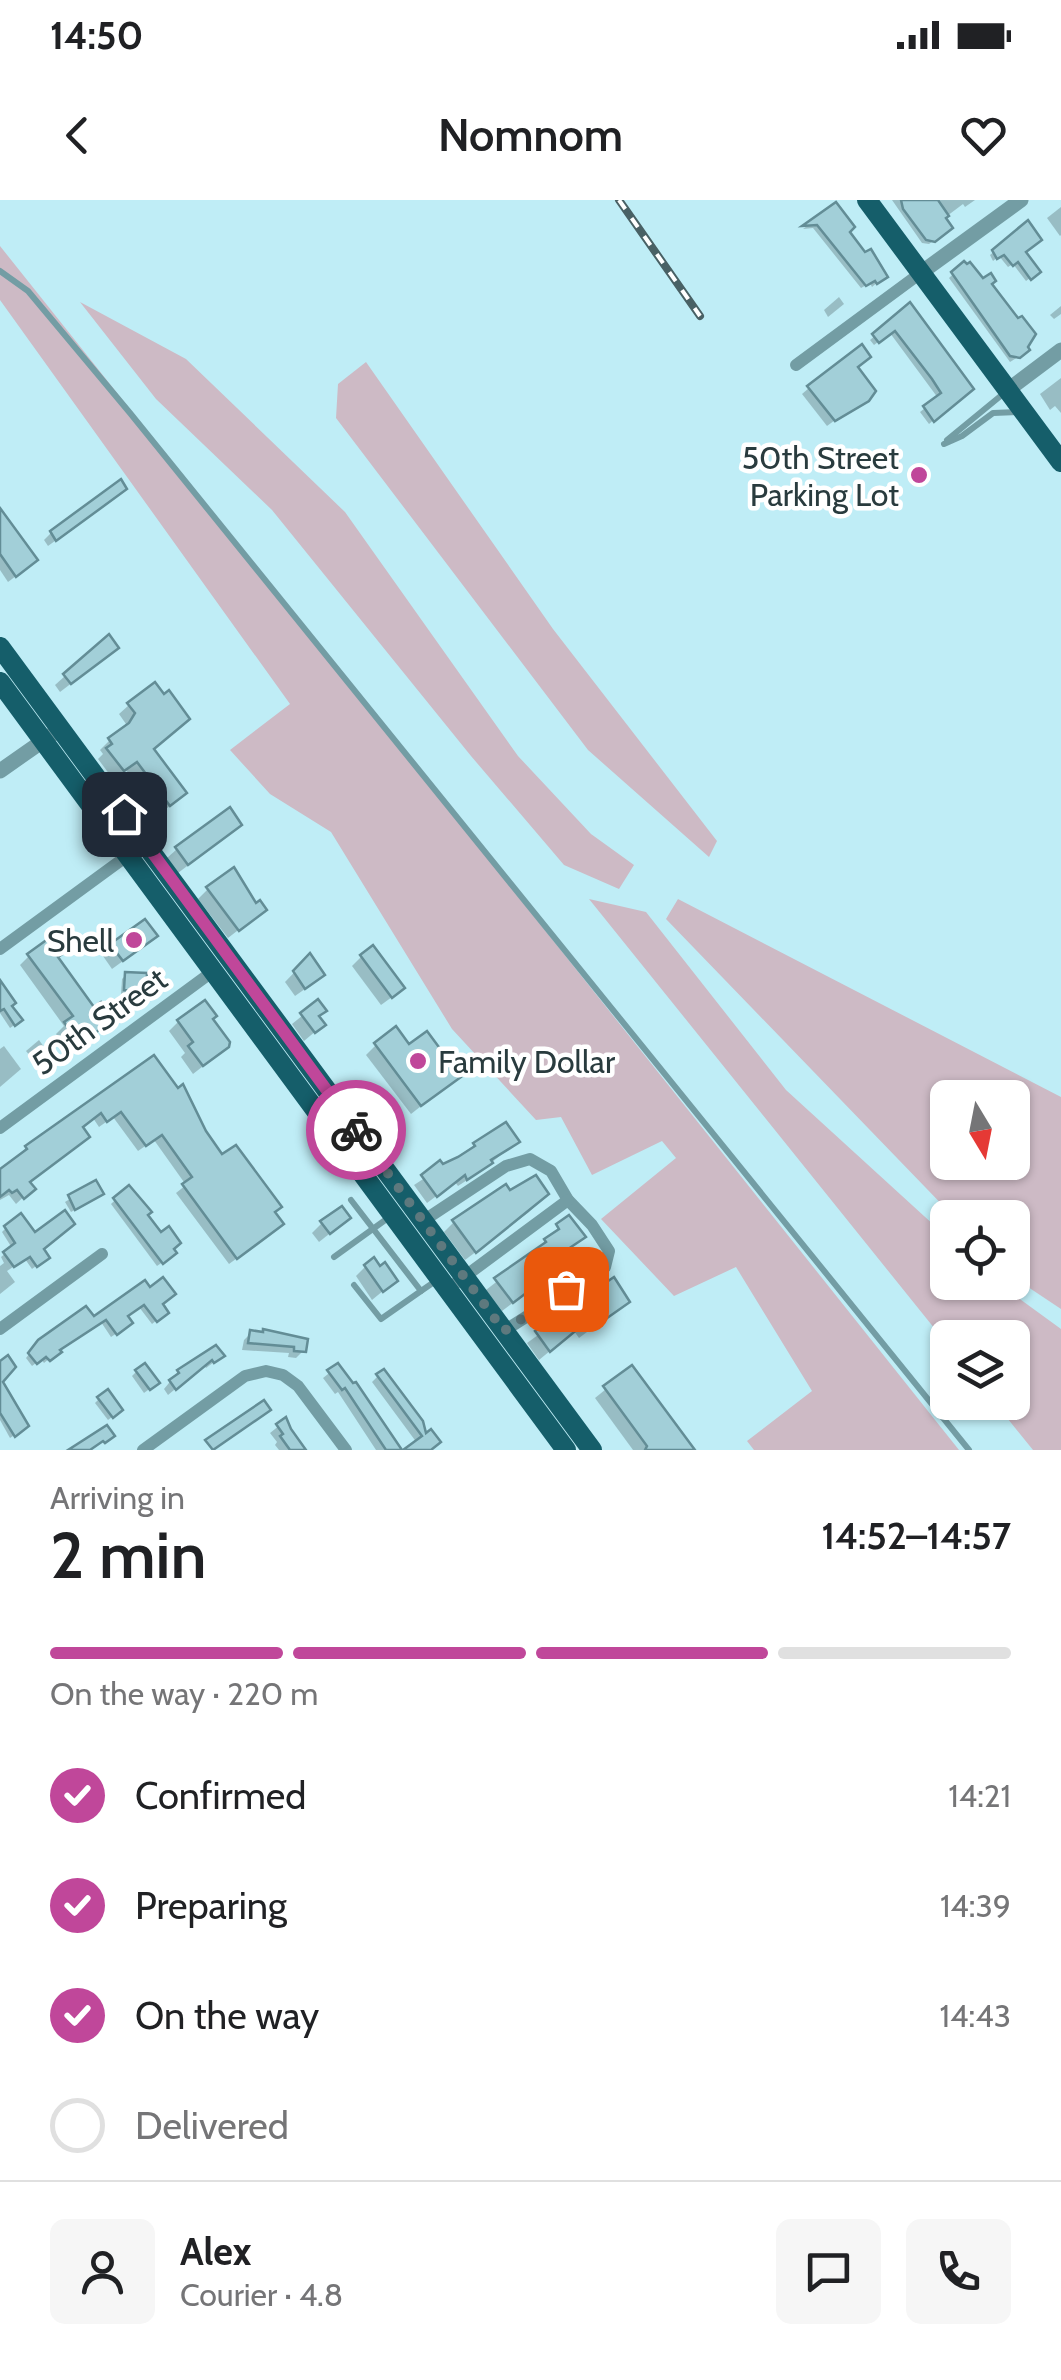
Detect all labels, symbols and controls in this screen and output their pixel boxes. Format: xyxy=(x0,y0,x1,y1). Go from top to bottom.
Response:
text: 14:50 xyxy=(50,12,143,59)
icon: back xyxy=(50,108,105,163)
text: Nomnom xyxy=(438,108,623,162)
icon: heart xyxy=(956,108,1011,163)
place label: 50th Street Parking Lot xyxy=(742,438,899,514)
marker: 50th Street Parking Lot xyxy=(908,464,930,486)
pin xyxy=(82,772,167,857)
icon: home xyxy=(97,787,152,842)
place label: Shell xyxy=(47,921,114,960)
marker: Shell xyxy=(123,929,145,951)
street label: 50th Street xyxy=(24,959,174,1083)
place label: Family Dollar xyxy=(438,1042,616,1081)
marker: Family Dollar xyxy=(407,1050,429,1072)
courier xyxy=(306,1080,406,1180)
north arrow xyxy=(930,1080,1030,1180)
map controls xyxy=(930,1080,1030,1420)
icon: bike xyxy=(329,1103,384,1158)
button: locate xyxy=(930,1200,1030,1300)
pin xyxy=(524,1247,609,1332)
icon: bag xyxy=(539,1262,594,1317)
button: layers xyxy=(930,1320,1030,1420)
text: Arriving in xyxy=(50,1478,185,1517)
text: 14:52–14:57 xyxy=(822,1512,1011,1559)
text: 2 min xyxy=(50,1515,207,1594)
text: On the way · 220 m xyxy=(50,1674,318,1713)
icon: check xyxy=(50,1768,105,1823)
text: Confirmed xyxy=(135,1772,306,1819)
text: 14:21 xyxy=(948,1776,1011,1815)
icon: check xyxy=(50,1878,105,1933)
text: Preparing xyxy=(135,1882,287,1929)
text: 14:39 xyxy=(940,1886,1011,1925)
icon: check xyxy=(50,1988,105,2043)
text: On the way xyxy=(135,1992,319,2039)
text: 14:43 xyxy=(940,1996,1011,2035)
text: Delivered xyxy=(135,2102,289,2149)
button: person xyxy=(50,2219,155,2324)
button: chat xyxy=(776,2219,881,2324)
button: phone xyxy=(906,2219,1011,2324)
text: Alex xyxy=(180,2228,251,2275)
text: Courier · 4.8 xyxy=(180,2275,343,2314)

